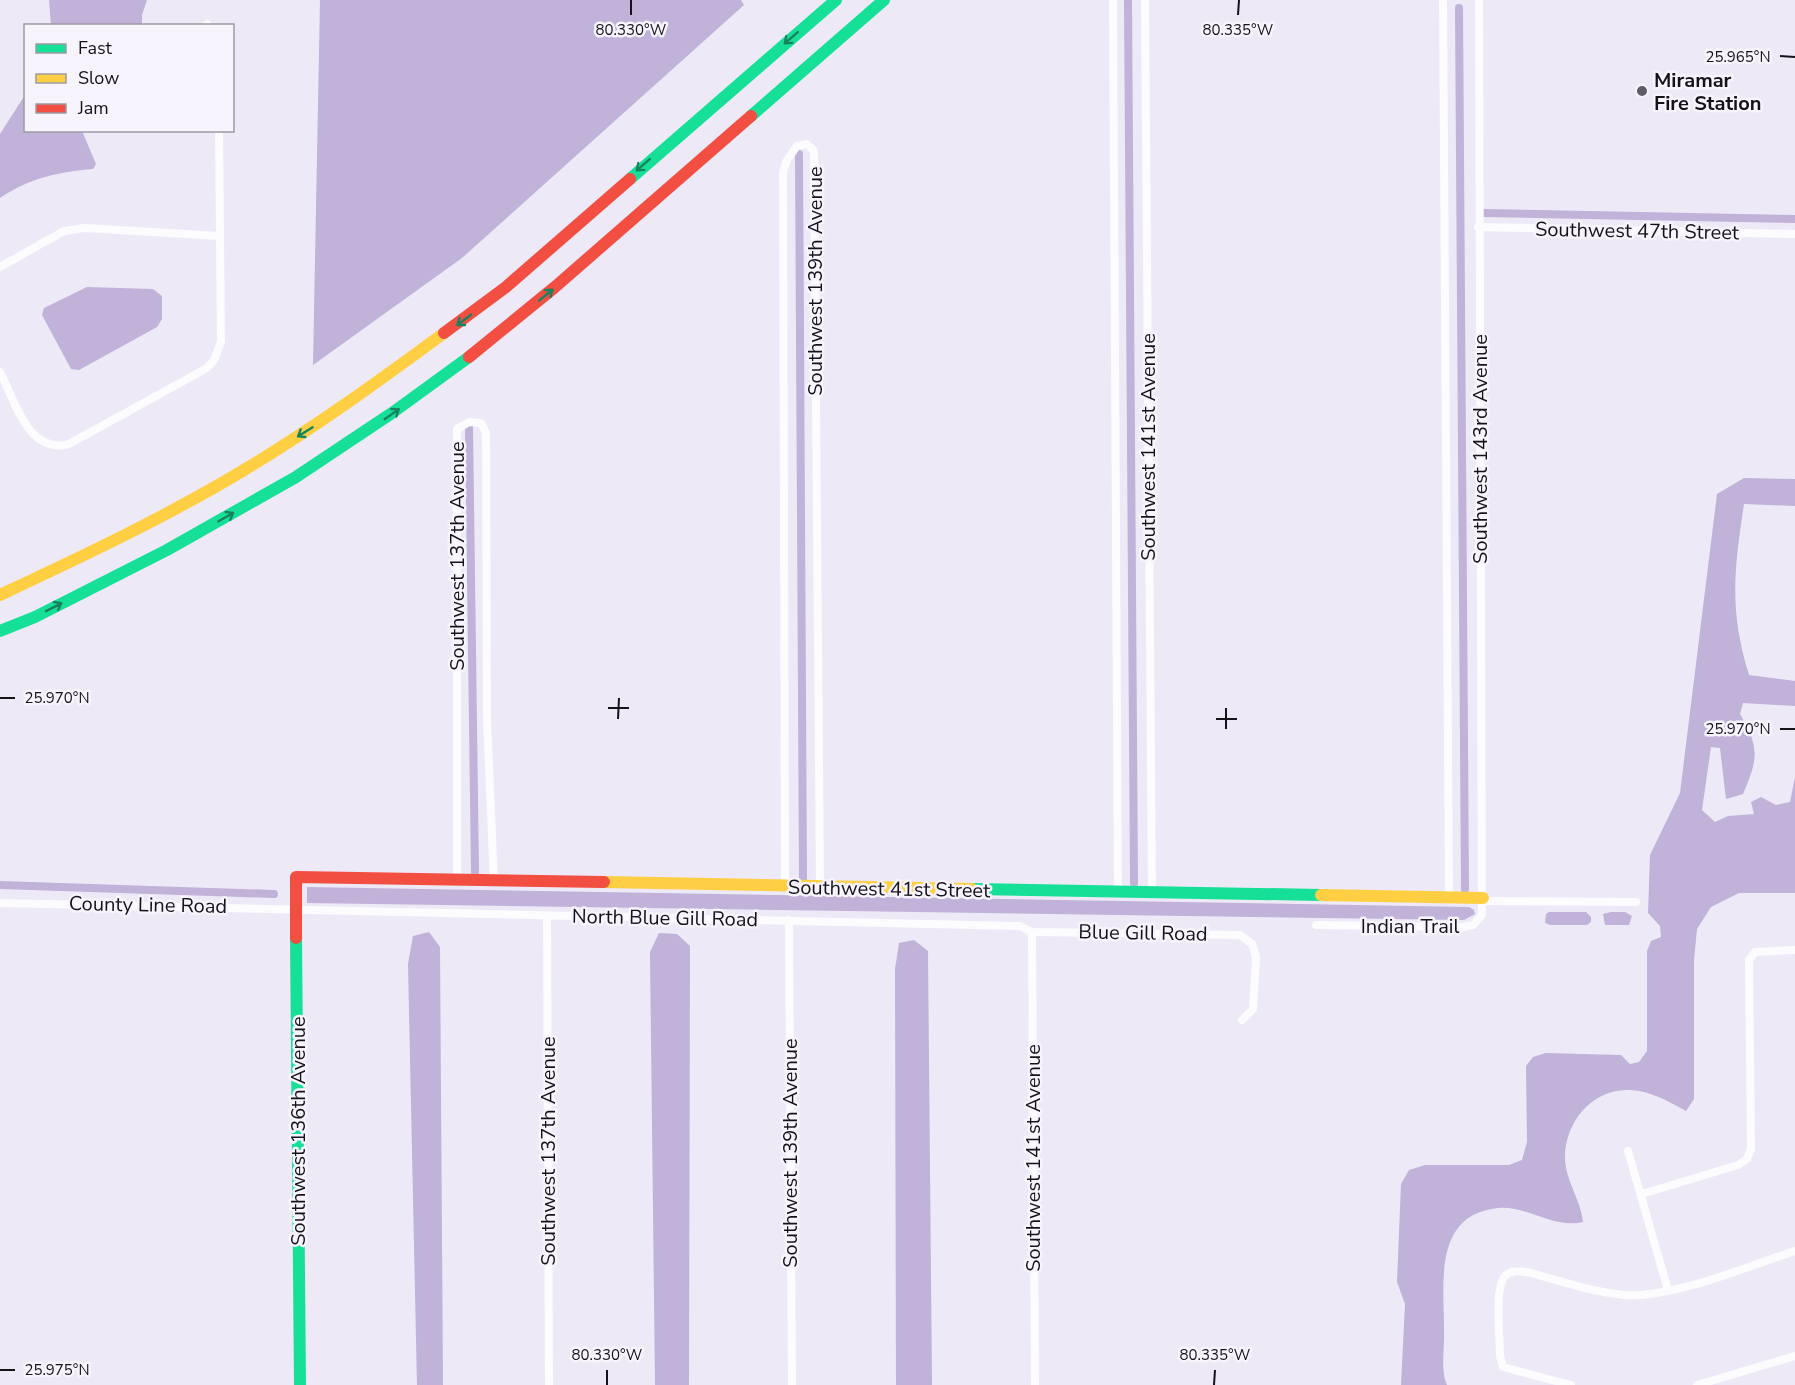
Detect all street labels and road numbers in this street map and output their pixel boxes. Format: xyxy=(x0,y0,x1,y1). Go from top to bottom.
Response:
street label: Southwest 139th Avenue xyxy=(802,166,829,396)
street label: Southwest 47th Street xyxy=(1535,216,1740,246)
street label: Southwest 141st Avenue xyxy=(1135,333,1162,561)
street label: Southwest 143rd Avenue xyxy=(1467,334,1494,564)
street label: Southwest 137th Avenue xyxy=(444,441,471,671)
street label: Southwest 41st Street xyxy=(788,874,991,904)
street label: County Line Road xyxy=(69,890,227,920)
street label: North Blue Gill Road xyxy=(572,903,758,933)
street label: Indian Trail xyxy=(1361,913,1459,940)
street label: Blue Gill Road xyxy=(1078,918,1208,948)
street label: Southwest 136th Avenue xyxy=(285,1016,312,1246)
street label: Southwest 137th Avenue xyxy=(535,1036,562,1266)
street label: Southwest 139th Avenue xyxy=(777,1038,804,1268)
street label: Southwest 141st Avenue xyxy=(1020,1044,1047,1272)

